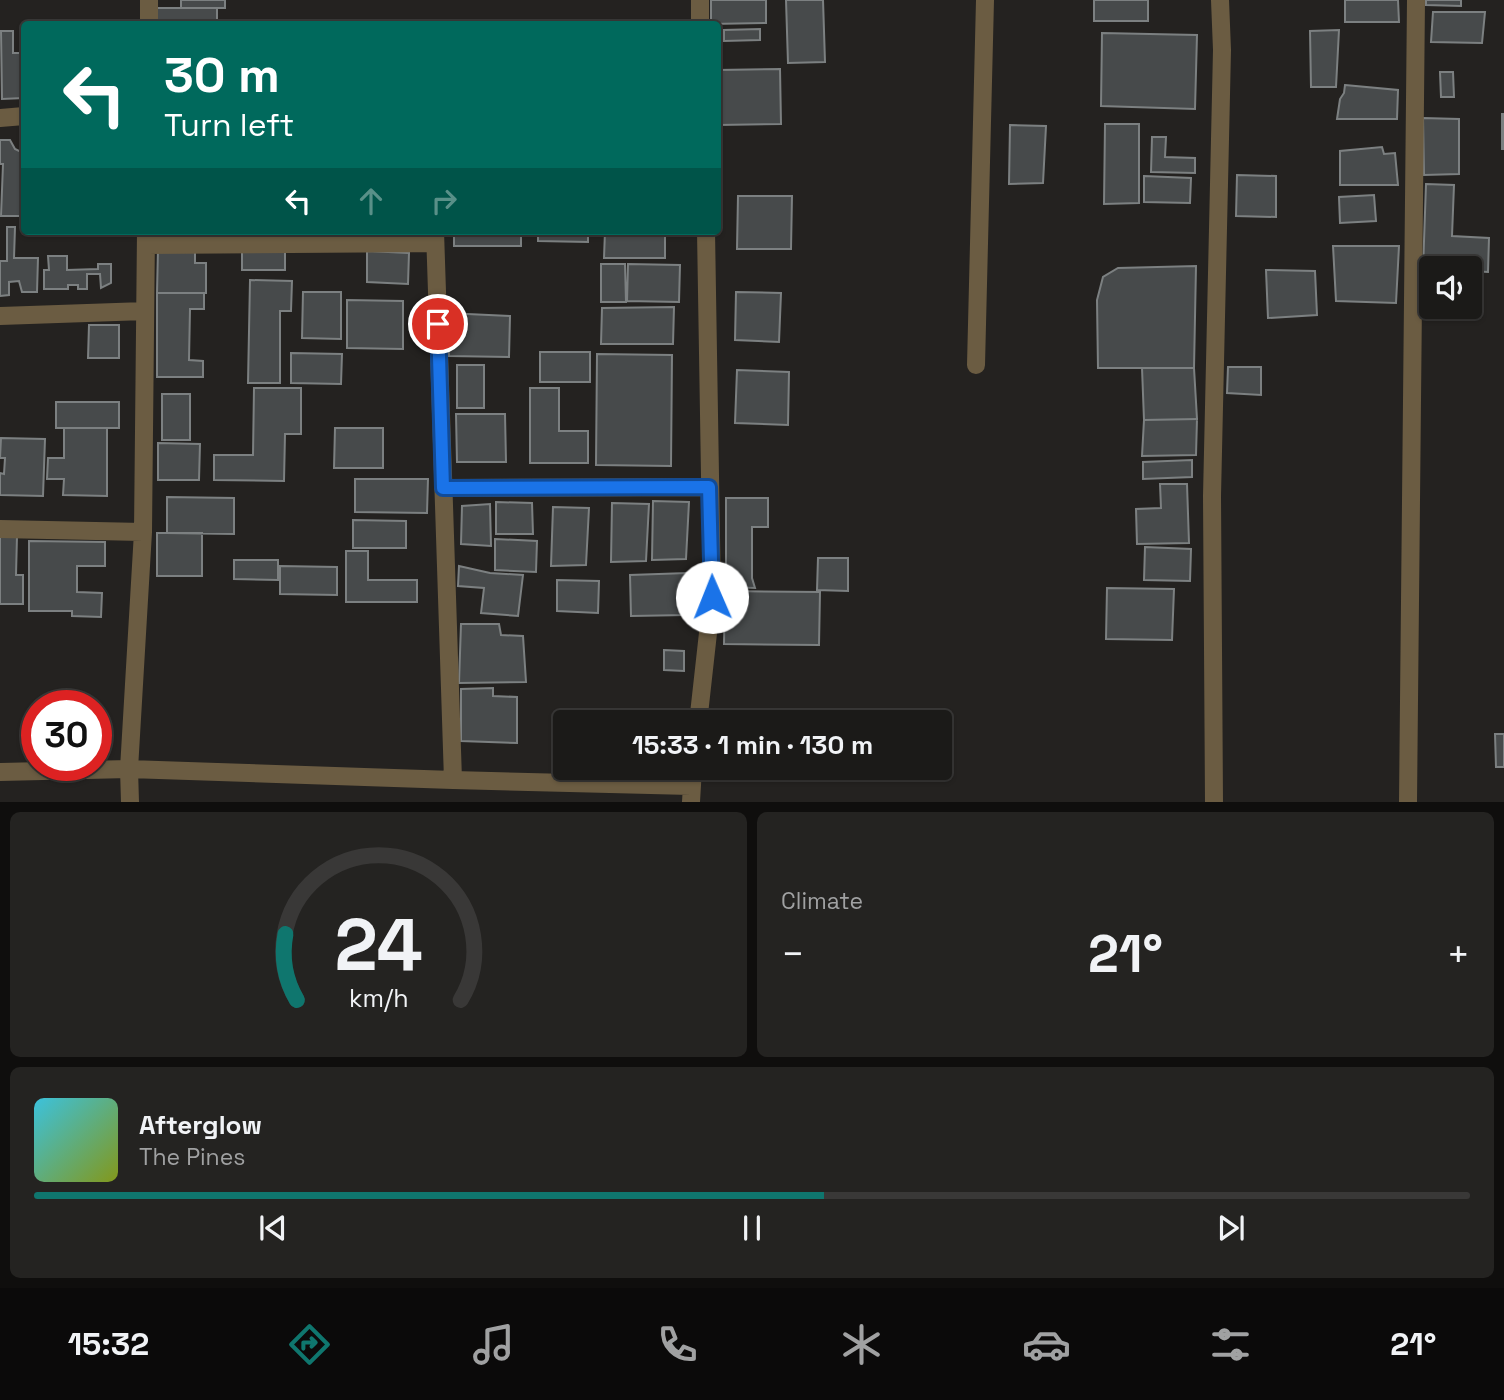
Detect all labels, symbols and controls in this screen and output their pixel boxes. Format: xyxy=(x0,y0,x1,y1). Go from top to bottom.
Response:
text: 30 m xyxy=(164,44,280,106)
icon: left xyxy=(49,49,140,140)
text: Turn left xyxy=(164,105,294,145)
icon: left xyxy=(279,182,317,220)
icon: ahead xyxy=(352,182,390,220)
icon: right xyxy=(425,182,463,220)
map controls xyxy=(1419,256,1482,319)
button: sound xyxy=(1419,256,1482,319)
pin xyxy=(408,294,468,354)
icon: arrive xyxy=(419,305,457,343)
position arrow xyxy=(675,560,749,634)
speed limit sign: 30 xyxy=(21,690,112,781)
text: 15:33 · 1 min · 130 m xyxy=(632,728,873,762)
text: Climate xyxy=(781,886,863,916)
text: 24 xyxy=(334,899,423,992)
text: 21° xyxy=(1088,921,1163,987)
text: − xyxy=(781,930,805,978)
text: + xyxy=(1446,930,1470,978)
text: km/h xyxy=(349,982,408,1014)
text: Afterglow xyxy=(139,1108,262,1142)
text: The Pines xyxy=(139,1142,245,1172)
icon: previous xyxy=(254,1209,292,1247)
icon: pause xyxy=(733,1209,771,1247)
icon: next xyxy=(1212,1209,1250,1247)
icon: directions xyxy=(285,1320,334,1369)
icon: music xyxy=(469,1320,518,1369)
icon: phone xyxy=(653,1320,702,1369)
icon: climate xyxy=(837,1320,886,1369)
icon: car xyxy=(1022,1320,1071,1369)
icon: filters xyxy=(1206,1320,1255,1369)
text: 15:32 xyxy=(68,1324,149,1364)
text: 21° xyxy=(1390,1324,1436,1364)

